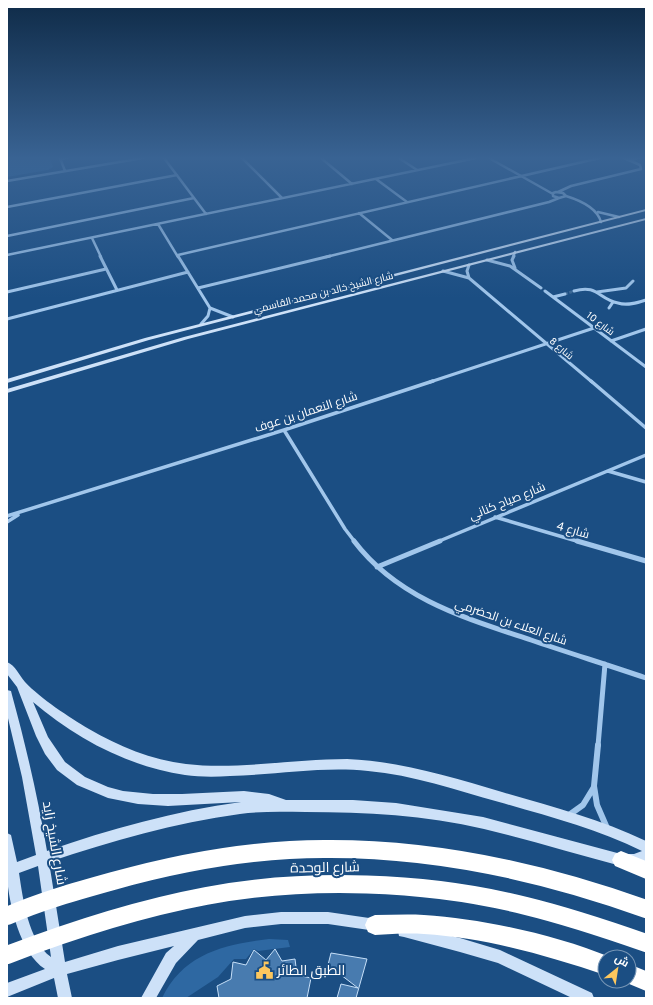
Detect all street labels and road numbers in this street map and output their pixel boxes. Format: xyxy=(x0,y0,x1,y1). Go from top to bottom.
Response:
street label: شارع الشيخ خالد بن محمد القاسمي xyxy=(252,270,395,317)
street label: شارع 10 xyxy=(583,309,617,339)
street label: شارع 8 xyxy=(546,335,576,363)
street label: شارع النعمان بن عوف xyxy=(253,389,360,437)
street label: شارع صياح كناني xyxy=(467,479,548,525)
street label: شارع 4 xyxy=(554,519,591,543)
street label: شارع العلاء بن الحضرمي xyxy=(452,596,569,651)
street label: شارع الشيخ زايد xyxy=(38,800,69,887)
street label: شارع الوحدة xyxy=(290,859,360,878)

